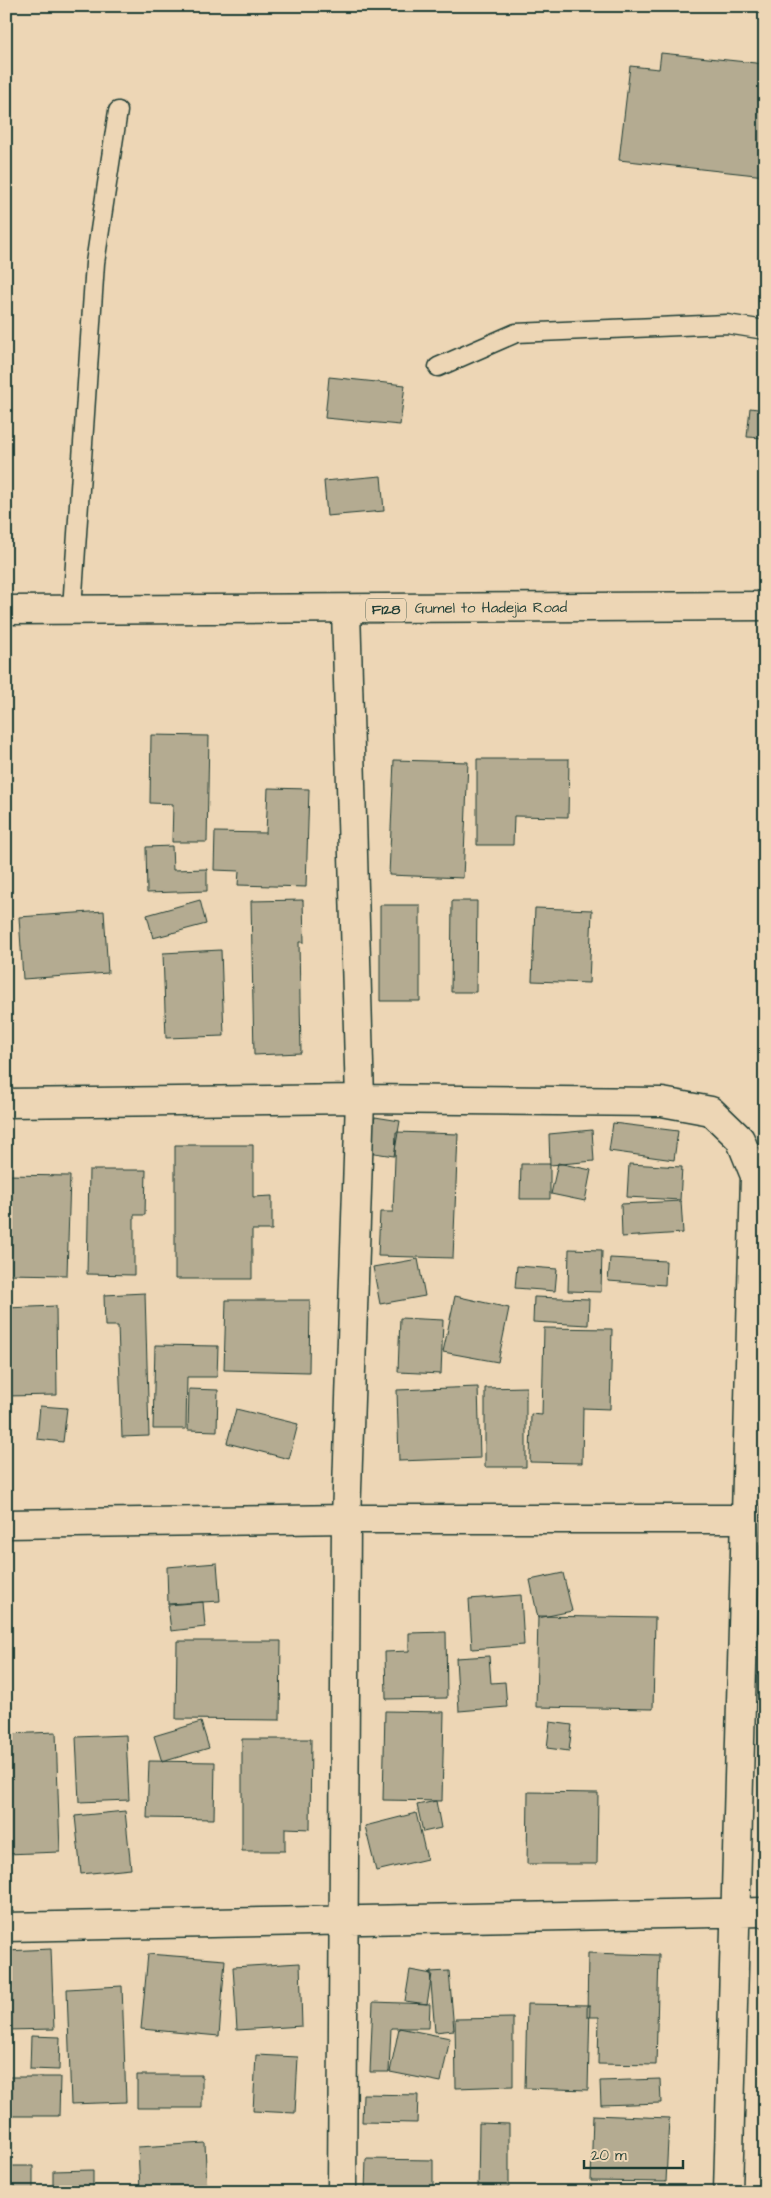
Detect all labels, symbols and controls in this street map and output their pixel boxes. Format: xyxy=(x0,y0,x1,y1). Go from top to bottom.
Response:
street label: Gumel to Hadejia Road xyxy=(415,597,568,618)
road number: F128 xyxy=(366,598,406,622)
scale bar xyxy=(584,2138,682,2170)
text: 20 m xyxy=(591,2145,627,2166)

